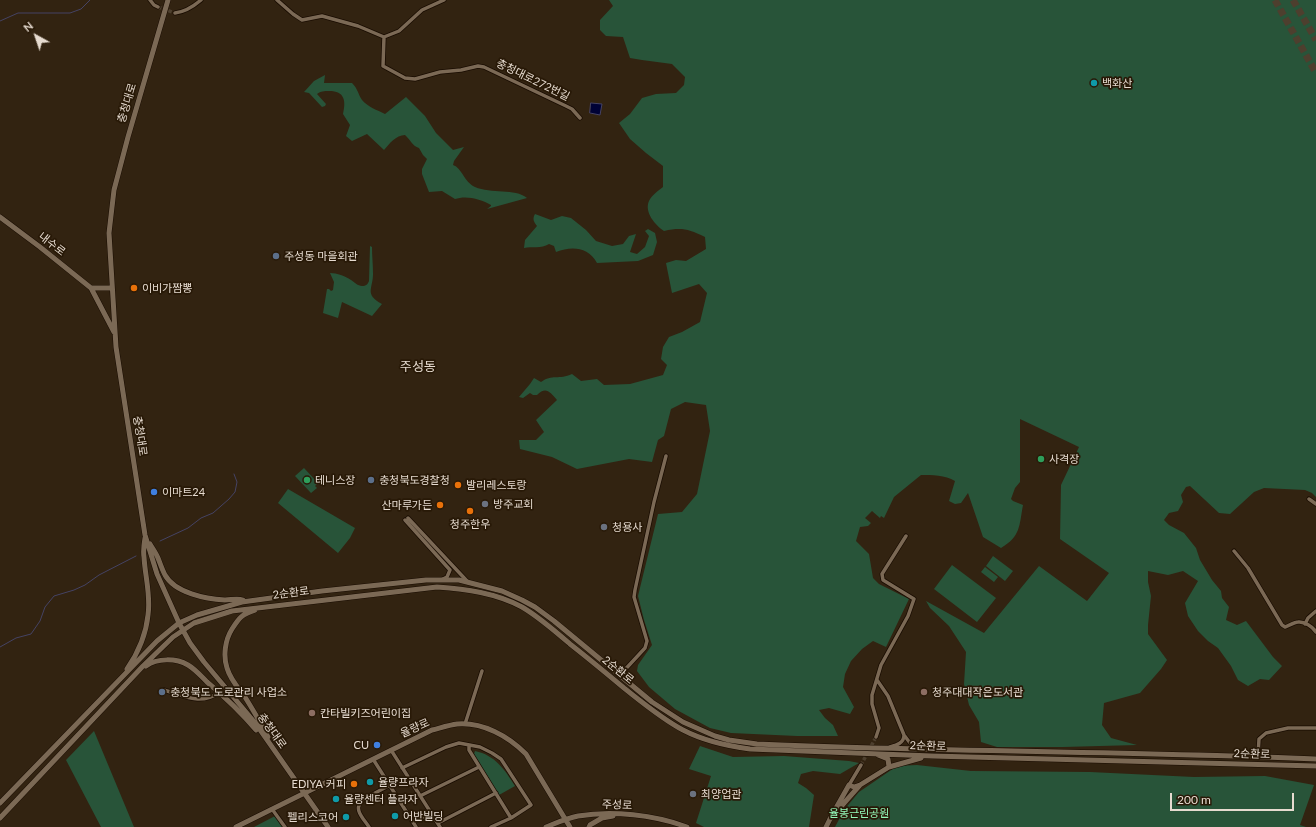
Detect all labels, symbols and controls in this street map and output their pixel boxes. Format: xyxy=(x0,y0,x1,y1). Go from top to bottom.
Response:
north arrow xyxy=(16,16,56,56)
text: N xyxy=(21,19,35,34)
street label: 충청대로272번길 xyxy=(494,57,572,103)
place label: 백화산 xyxy=(1102,76,1132,90)
marker: 백화산 xyxy=(1089,78,1099,88)
street label: 충청대로 xyxy=(115,82,139,124)
street label: 내수로 xyxy=(36,229,68,259)
place label: 주성동 마을회관 xyxy=(284,249,358,263)
marker: 주성동 마을회관 xyxy=(271,251,281,261)
place label: 이비가짬뽕 xyxy=(142,281,193,295)
marker: 이비가짬뽕 xyxy=(129,283,139,293)
district label: 주성동 xyxy=(400,359,436,375)
street label: 충청대로 xyxy=(130,415,150,457)
place label: 사격장 xyxy=(1049,452,1079,466)
marker: 사격장 xyxy=(1036,454,1046,464)
place label: 테니스장 xyxy=(315,473,355,487)
place label: 충청북도경찰청 xyxy=(379,473,450,487)
marker: 테니스장 xyxy=(302,475,312,485)
marker: 충청북도경찰청 xyxy=(366,475,376,485)
place label: 발리레스토랑 xyxy=(466,478,527,492)
marker: 발리레스토랑 xyxy=(453,480,463,490)
place label: 이마트24 xyxy=(162,485,205,499)
marker: 이마트24 xyxy=(149,487,159,497)
place label: 방주교회 xyxy=(493,497,533,511)
place label: 산마루가든 xyxy=(381,498,432,512)
marker: 방주교회 xyxy=(480,499,490,509)
marker: 산마루가든 xyxy=(435,500,445,510)
marker: 청주한우 xyxy=(465,506,475,516)
place label: 청주한우 xyxy=(450,517,490,531)
place label: 청용사 xyxy=(612,520,642,534)
marker: 청용사 xyxy=(599,522,609,532)
street label: 2순환로 xyxy=(272,584,310,602)
street label: 2순환로 xyxy=(600,653,636,687)
place label: 충청북도 도로관리 사업소 xyxy=(170,685,287,699)
place label: 청주대대작은도서관 xyxy=(932,685,1023,699)
marker: 충청북도 도로관리 사업소 xyxy=(157,687,167,697)
marker: 청주대대작은도서관 xyxy=(919,687,929,697)
place label: 칸타빌키즈어린이집 xyxy=(320,706,411,720)
marker: 칸타빌키즈어린이집 xyxy=(307,708,317,718)
street label: 충청대로 xyxy=(255,711,289,751)
street label: 율량로 xyxy=(398,716,432,740)
place label: CU xyxy=(354,738,369,752)
street label: 2순환로 xyxy=(909,739,947,753)
marker: CU xyxy=(372,740,382,750)
street label: 2순환로 xyxy=(1233,747,1271,761)
place label: 율량프라자 xyxy=(378,775,429,789)
place label: EDIYA 커피 xyxy=(292,777,346,791)
marker: 율량프라자 xyxy=(365,777,375,787)
marker: EDIYA 커피 xyxy=(349,779,359,789)
scale bar xyxy=(1172,785,1296,811)
place label: 최양업관 xyxy=(701,787,741,801)
marker: 최양업관 xyxy=(688,789,698,799)
place label: 율량센터 플라자 xyxy=(344,792,418,806)
text: 200 m xyxy=(1177,792,1211,807)
marker: 율량센터 플라자 xyxy=(331,794,341,804)
street label: 주성로 xyxy=(602,798,632,812)
park label: 율봉근린공원 xyxy=(829,806,889,820)
place label: 어반빌딩 xyxy=(403,809,443,823)
place label: 펠리스코어 xyxy=(287,810,338,824)
marker: 어반빌딩 xyxy=(390,811,400,821)
marker: 펠리스코어 xyxy=(341,812,351,822)

